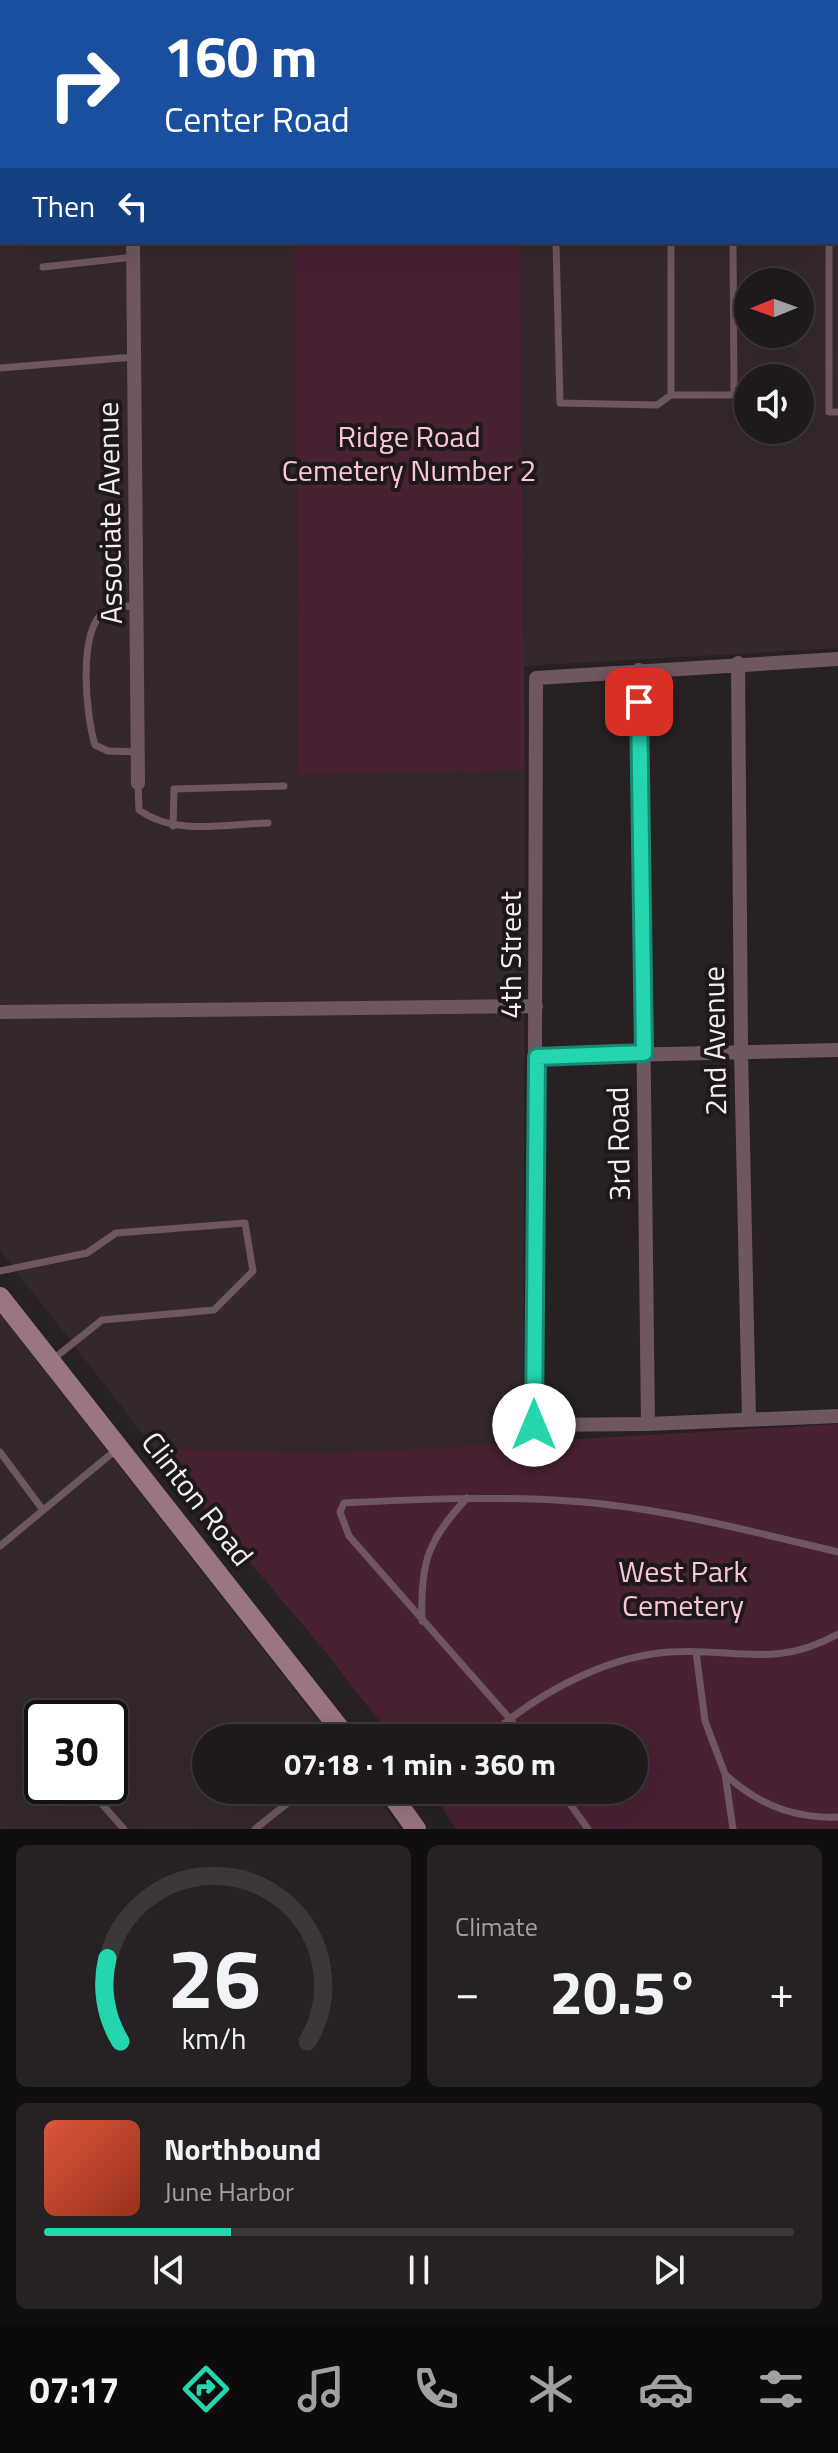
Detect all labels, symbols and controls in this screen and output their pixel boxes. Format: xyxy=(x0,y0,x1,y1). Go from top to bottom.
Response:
text: 160 m xyxy=(164,14,317,99)
icon: right xyxy=(32,32,136,136)
text: Center Road xyxy=(164,91,350,146)
text: Then xyxy=(32,183,95,229)
icon: left xyxy=(111,184,155,228)
north arrow xyxy=(734,268,814,348)
map controls xyxy=(734,268,814,444)
button: sound xyxy=(734,364,814,444)
street label: Associate Avenue xyxy=(84,401,134,625)
park label: Ridge Road Cemetery Number 2 xyxy=(282,413,536,493)
pin xyxy=(605,668,673,736)
icon: arrive xyxy=(617,680,661,724)
street label: 4th Street xyxy=(487,891,533,1019)
street label: 2nd Avenue xyxy=(690,966,738,1116)
street label: 3rd Road xyxy=(594,1087,642,1202)
position arrow xyxy=(492,1383,576,1467)
street label: Clinton Road xyxy=(130,1421,265,1576)
park label: West Park Cemetery xyxy=(618,1548,748,1628)
speed limit sign: 30 xyxy=(24,1700,128,1804)
text: 07:18 · 1 min · 360 m xyxy=(284,1741,556,1787)
text: Climate xyxy=(455,1907,538,1946)
text: 26 xyxy=(167,1914,260,2040)
text: 20.5° xyxy=(550,1946,699,2037)
text: − xyxy=(455,1958,480,2025)
text: + xyxy=(769,1958,794,2025)
text: km/h xyxy=(181,2017,246,2060)
text: Northbound xyxy=(164,2126,321,2172)
text: June Harbor xyxy=(164,2172,294,2211)
icon: previous xyxy=(147,2248,191,2292)
icon: pause xyxy=(397,2248,441,2292)
icon: next xyxy=(647,2248,691,2292)
icon: directions xyxy=(178,2361,234,2417)
icon: music xyxy=(293,2361,349,2417)
icon: phone xyxy=(408,2361,464,2417)
icon: climate xyxy=(523,2361,579,2417)
icon: car xyxy=(638,2361,694,2417)
icon: filters xyxy=(753,2361,809,2417)
text: 07:17 xyxy=(29,2362,119,2417)

